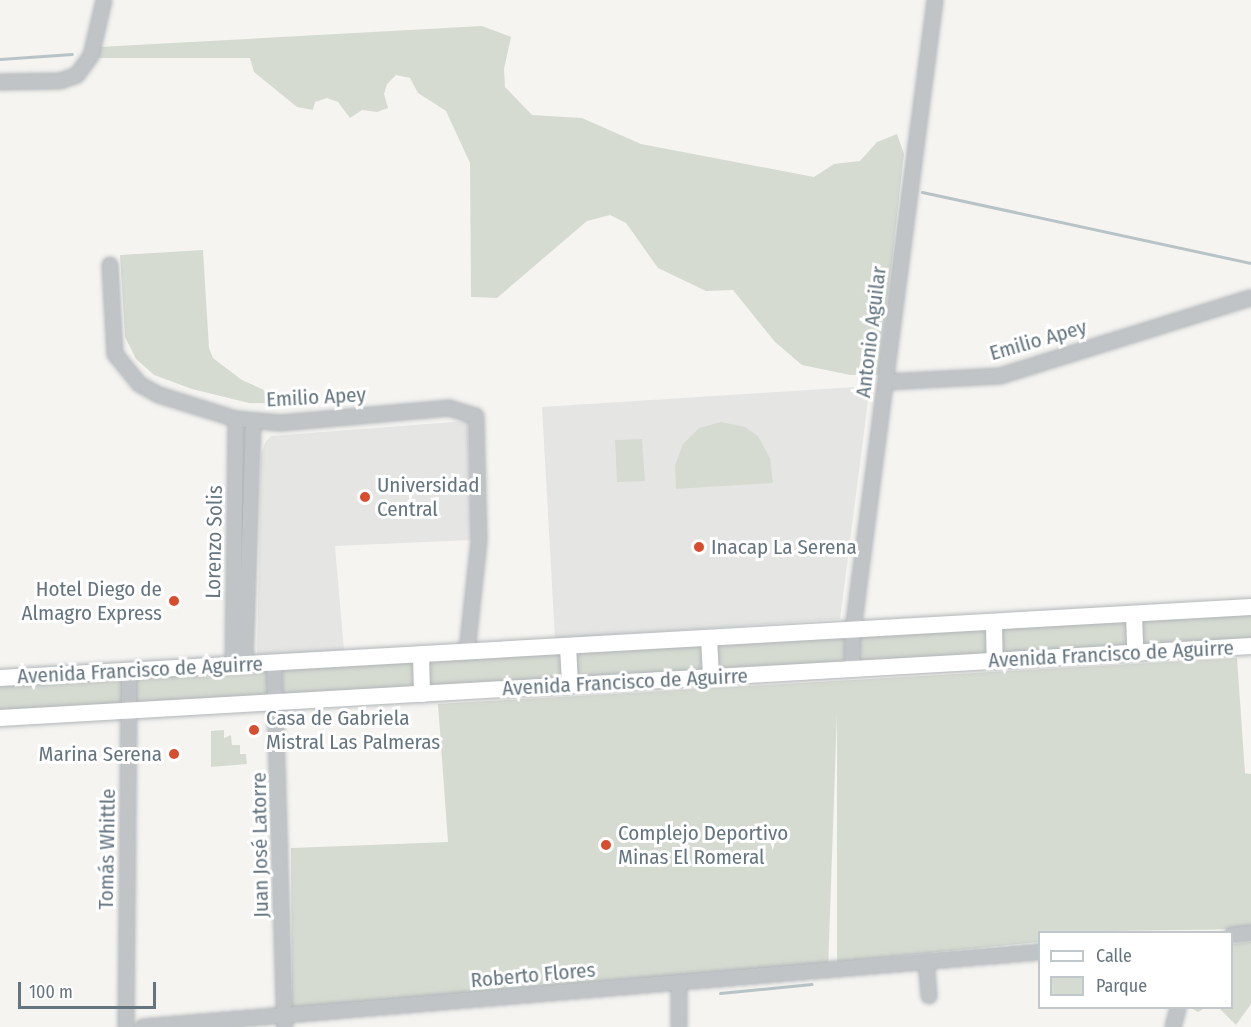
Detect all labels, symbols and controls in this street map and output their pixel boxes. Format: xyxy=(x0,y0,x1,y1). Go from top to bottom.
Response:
street label: Antonio Aguilar xyxy=(850,265,892,399)
street label: Emilio Apey xyxy=(987,314,1089,366)
street label: Emilio Apey xyxy=(266,382,366,412)
place label: Universidad Central xyxy=(377,472,479,522)
street label: Lorenzo Solis xyxy=(200,485,228,599)
marker: Universidad Central xyxy=(358,490,372,504)
place label: Inacap La Serena xyxy=(711,534,857,560)
marker: Inacap La Serena xyxy=(692,540,706,554)
place label: Hotel Diego de Almagro Express xyxy=(22,576,162,626)
marker: Hotel Diego de Almagro Express xyxy=(167,594,181,608)
street label: Avenida Francisco de Aguirre xyxy=(988,635,1234,673)
street label: Avenida Francisco de Aguirre xyxy=(17,651,263,689)
street label: Avenida Francisco de Aguirre xyxy=(502,663,748,701)
place label: Casa de Gabriela Mistral Las Palmeras xyxy=(266,705,440,755)
marker: Casa de Gabriela Mistral Las Palmeras xyxy=(247,723,261,737)
place label: Marina Serena xyxy=(39,741,162,767)
marker: Marina Serena xyxy=(167,747,181,761)
street label: Juan José Latorre xyxy=(246,772,274,918)
street label: Tomás Whittle xyxy=(93,788,121,910)
place label: Complejo Deportivo Minas El Romeral xyxy=(618,820,788,870)
marker: Complejo Deportivo Minas El Romeral xyxy=(599,838,613,852)
legend xyxy=(1038,931,1233,1009)
text: Calle xyxy=(1096,945,1132,967)
street label: Roberto Flores xyxy=(470,957,596,993)
scale bar xyxy=(21,970,159,1008)
text: Parque xyxy=(1096,975,1147,997)
text: 100 m xyxy=(29,981,73,1003)

